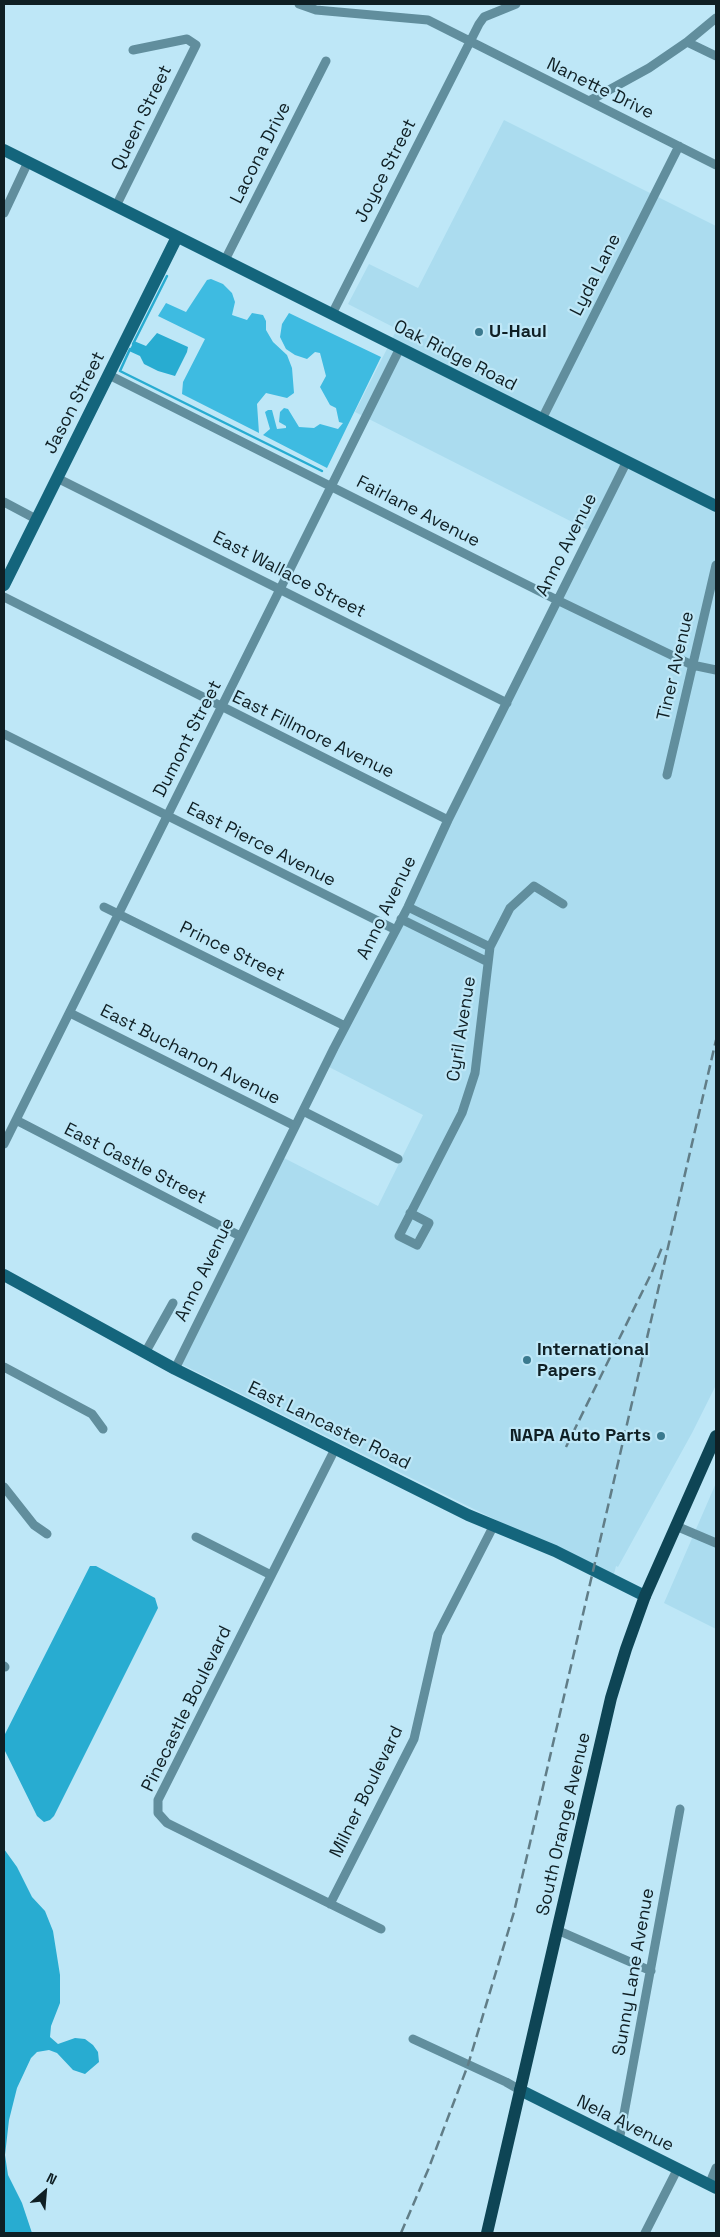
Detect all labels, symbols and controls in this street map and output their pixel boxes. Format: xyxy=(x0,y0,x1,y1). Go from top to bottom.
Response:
street label: Nanette Drive xyxy=(543,54,657,124)
street label: Queen Street xyxy=(107,62,177,174)
street label: Lacona Drive xyxy=(226,99,296,207)
street label: Joyce Street xyxy=(351,116,421,226)
street label: Lyda Lane xyxy=(566,230,626,320)
street label: Oak Ridge Road xyxy=(390,316,520,396)
place label: U-Haul xyxy=(489,321,547,343)
marker: U-Haul xyxy=(473,326,485,338)
street label: Jason Street xyxy=(40,348,110,458)
street label: Fairlane Avenue xyxy=(353,472,483,552)
street label: Anno Avenue xyxy=(532,490,602,600)
street label: East Wallace Street xyxy=(209,527,369,623)
street label: Tiner Avenue xyxy=(653,609,699,723)
street label: Dumont Street xyxy=(149,677,227,801)
street label: East Fillmore Avenue xyxy=(229,686,397,784)
street label: East Pierce Avenue xyxy=(183,798,339,892)
street label: Anno Avenue xyxy=(353,853,421,963)
street label: Prince Street xyxy=(176,917,288,987)
street label: Cyril Avenue xyxy=(443,975,481,1083)
street label: East Buchanon Avenue xyxy=(96,1000,284,1110)
street label: East Castle Street xyxy=(60,1119,210,1209)
street label: Anno Avenue xyxy=(171,1215,239,1325)
place label: International Papers xyxy=(537,1339,649,1382)
marker: International Papers xyxy=(521,1354,533,1366)
street label: East Lancaster Road xyxy=(244,1377,414,1475)
place label: NAPA Auto Parts xyxy=(510,1425,651,1447)
marker: NAPA Auto Parts xyxy=(655,1430,667,1442)
street label: Pinecastle Boulevard xyxy=(137,1623,237,1795)
street label: Milner Boulevard xyxy=(326,1723,408,1861)
street label: South Orange Avenue xyxy=(532,1730,596,1918)
street label: Sunny Lane Avenue xyxy=(609,1887,659,2057)
street label: Nela Avenue xyxy=(573,2091,677,2157)
north arrow xyxy=(20,2167,70,2217)
text: N xyxy=(44,2168,60,2189)

